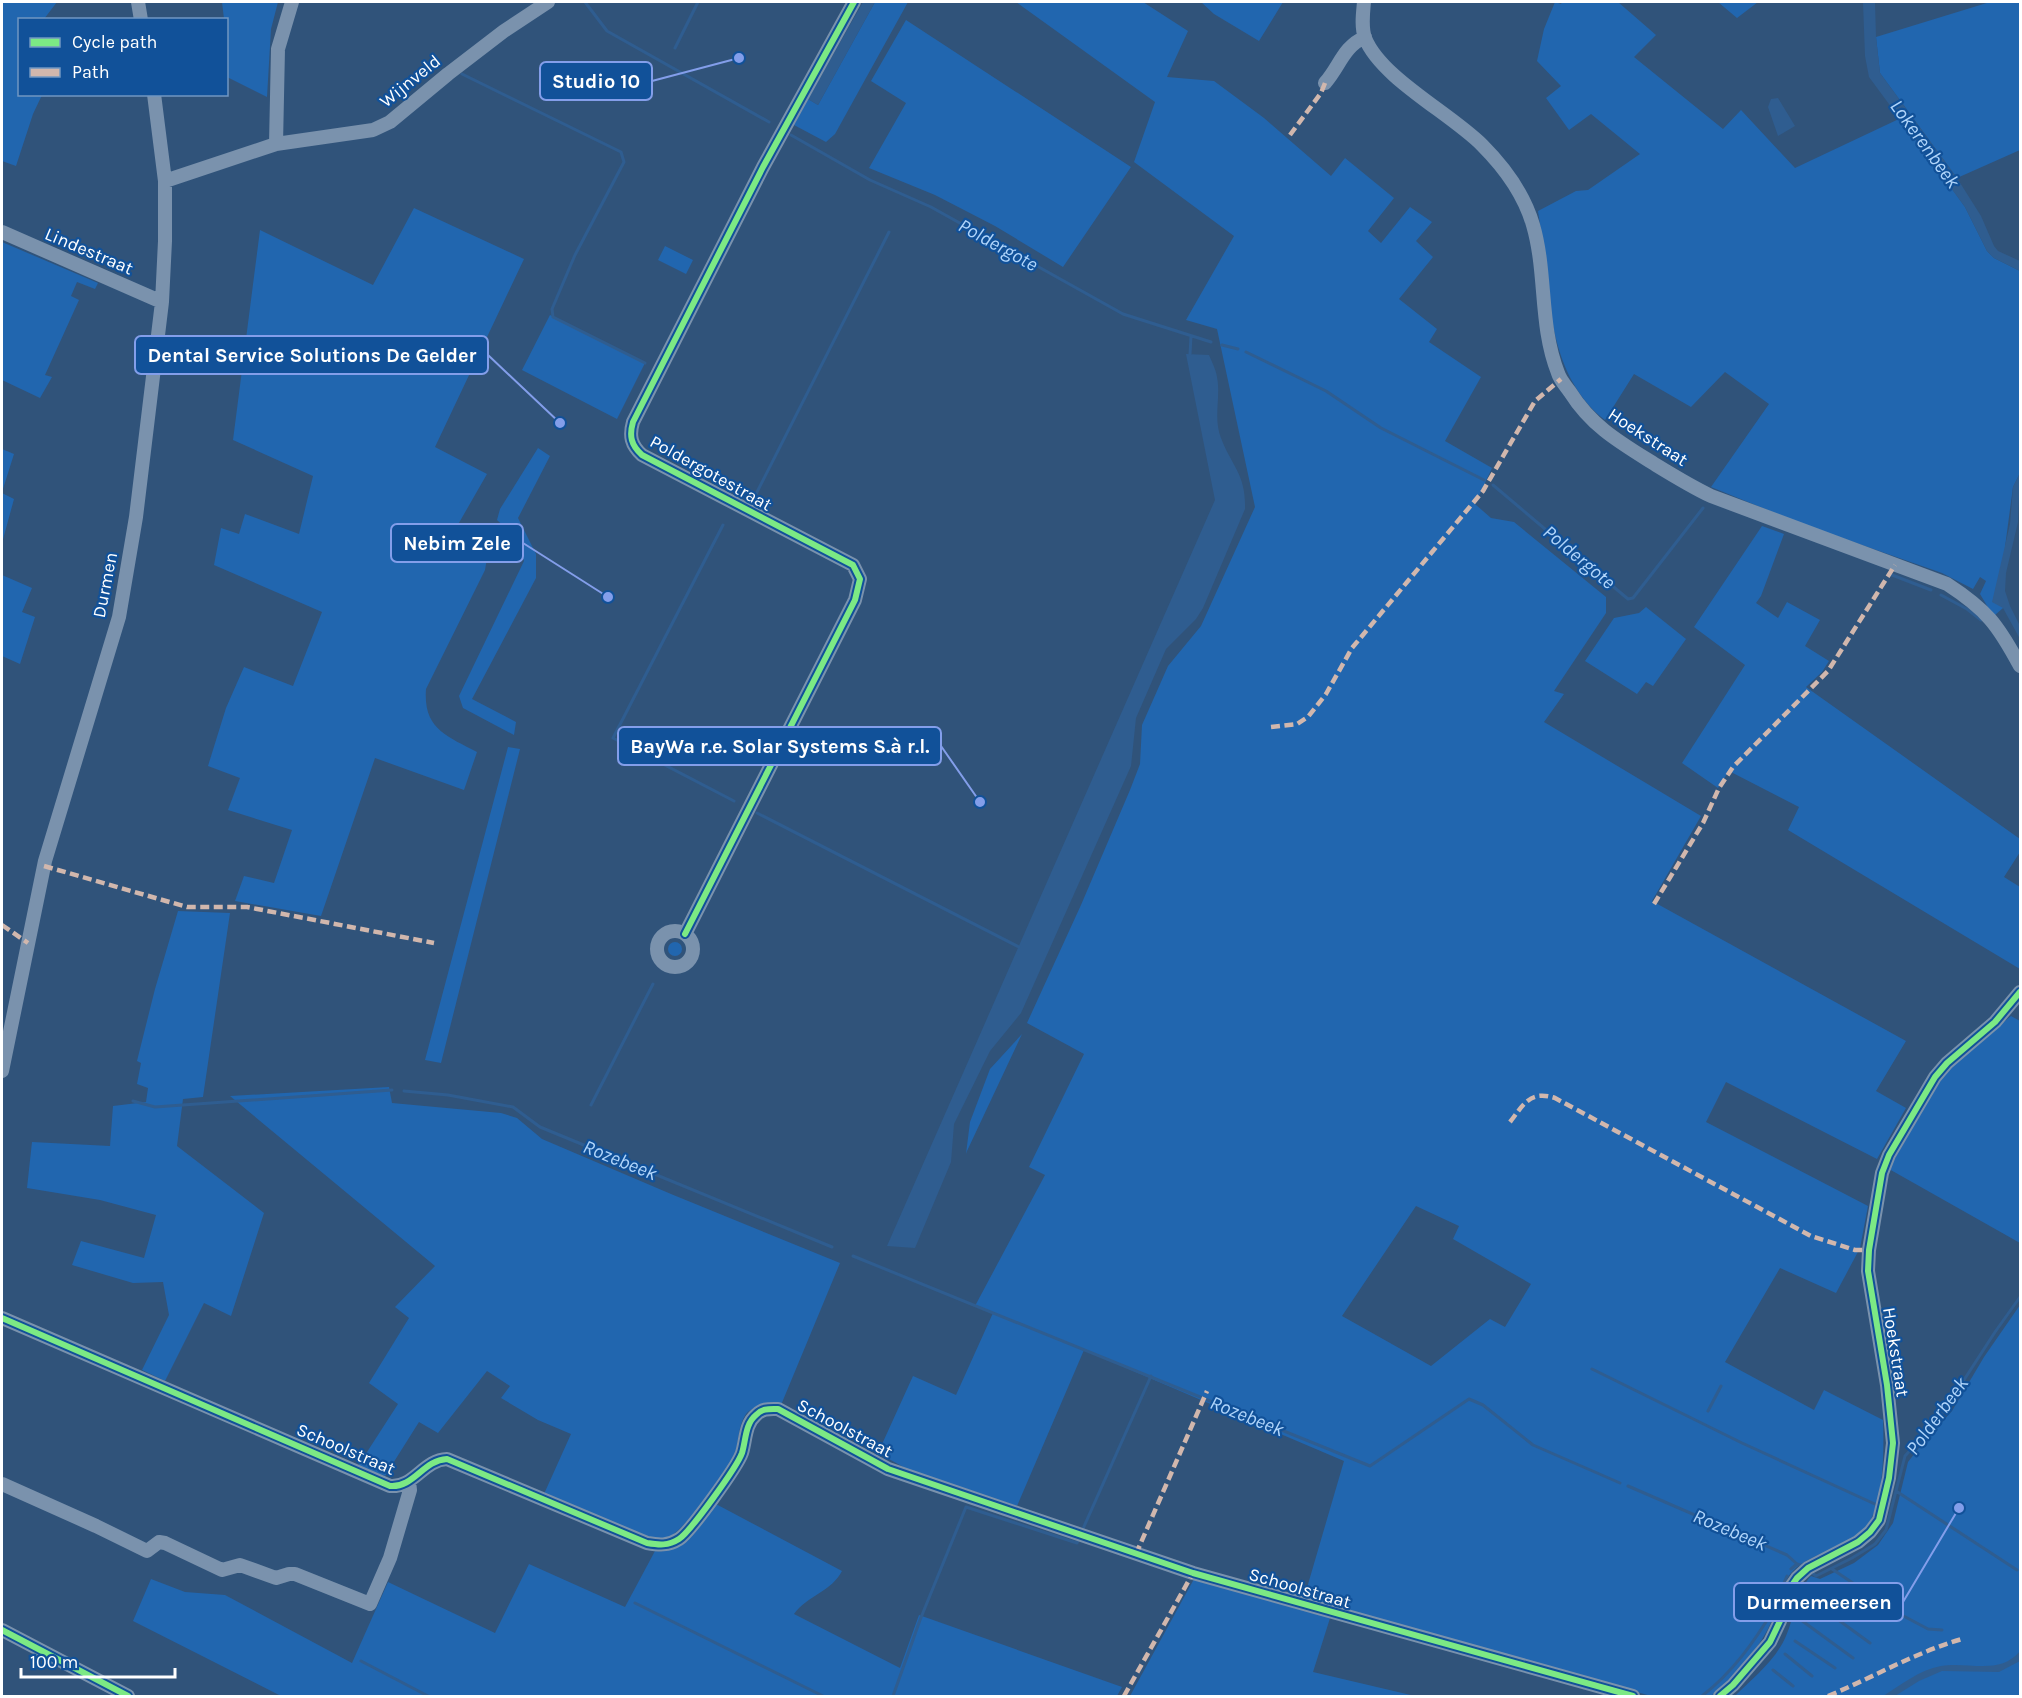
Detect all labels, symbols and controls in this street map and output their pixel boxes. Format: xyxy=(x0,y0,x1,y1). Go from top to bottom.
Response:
legend xyxy=(18,18,228,96)
text: Cycle path xyxy=(72,31,157,53)
street label: Wijnveld xyxy=(375,50,445,112)
text: Path xyxy=(72,61,110,83)
callout: Studio 10 xyxy=(540,62,652,100)
text: Studio 10 xyxy=(552,70,640,93)
water label: Lokerenbeek xyxy=(1885,95,1965,193)
water label: Poldergote xyxy=(954,214,1042,276)
street label: Lindestraat xyxy=(41,223,137,280)
callout: Dental Service Solutions De Gelder xyxy=(135,336,488,374)
text: Dental Service Solutions De Gelder xyxy=(148,344,477,367)
street label: Hoekstraat xyxy=(1604,403,1692,471)
street label: Poldergotestraat xyxy=(646,430,776,516)
water label: Poldergote xyxy=(1538,520,1620,594)
callout: Nebim Zele xyxy=(391,524,523,562)
text: Nebim Zele xyxy=(403,532,511,555)
street label: Durmen xyxy=(88,550,122,620)
callout: BayWa r.e. Solar Systems S.à r.l. xyxy=(618,727,941,765)
text: BayWa r.e. Solar Systems S.à r.l. xyxy=(630,735,930,758)
water label: Rozebeek xyxy=(580,1135,661,1186)
street label: Hoekstraat xyxy=(1878,1306,1914,1399)
water label: Polderbeek xyxy=(1901,1372,1973,1460)
water label: Rozebeek xyxy=(1207,1391,1288,1442)
street label: Schoolstraat xyxy=(793,1394,897,1462)
street label: Schoolstraat xyxy=(293,1418,399,1480)
water label: Rozebeek xyxy=(1690,1504,1771,1556)
street label: Schoolstraat xyxy=(1246,1563,1354,1613)
callout: Durmemeersen xyxy=(1734,1583,1903,1621)
text: Durmemeersen xyxy=(1746,1591,1892,1614)
scale bar xyxy=(21,1641,176,1679)
text: 100 m xyxy=(30,1651,78,1673)

